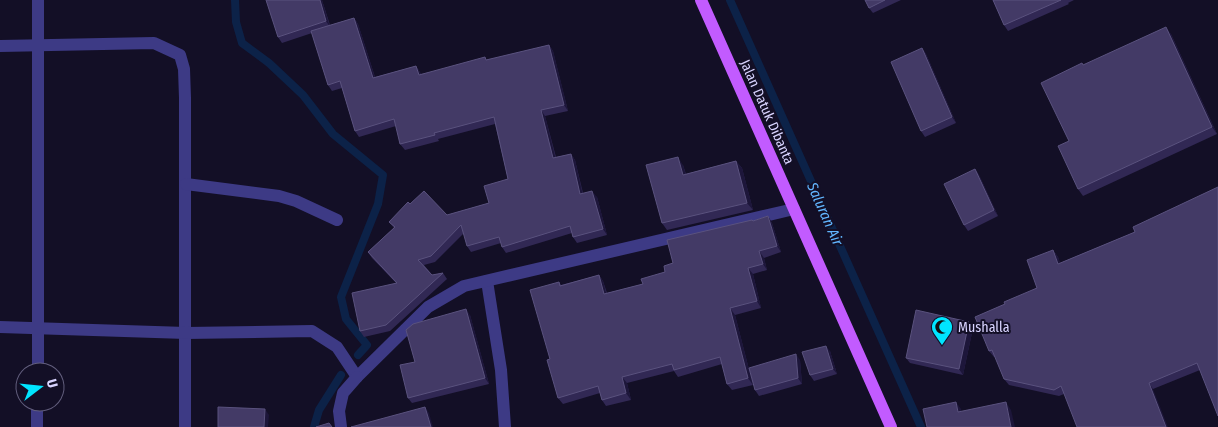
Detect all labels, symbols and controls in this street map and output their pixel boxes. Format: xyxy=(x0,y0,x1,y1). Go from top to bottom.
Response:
street label: Jalan Datuk Dibanta xyxy=(736,57,798,167)
water label: Saluran Air xyxy=(803,179,847,249)
mosque icon: Mushalla xyxy=(930,315,954,346)
place label: Mushalla xyxy=(958,319,1010,336)
north arrow xyxy=(15,362,65,412)
text: U xyxy=(43,377,61,390)

